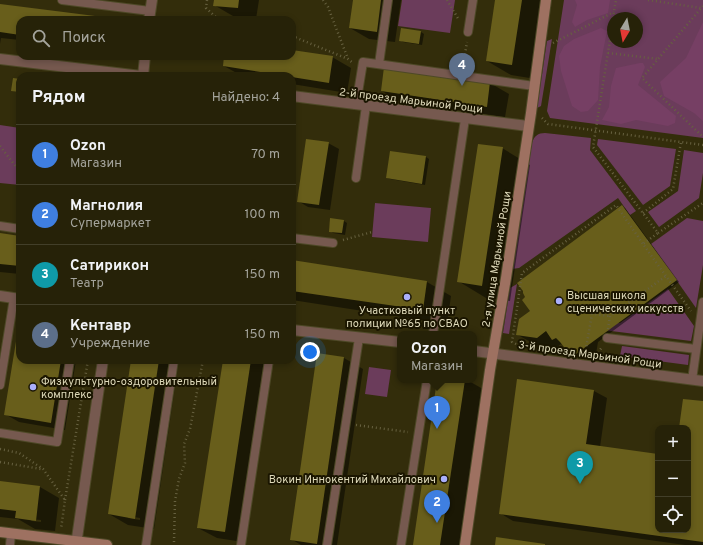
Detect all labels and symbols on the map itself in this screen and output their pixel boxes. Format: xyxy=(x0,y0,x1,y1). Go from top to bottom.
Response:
north arrow xyxy=(607,12,643,48)
pin: 4 xyxy=(449,53,475,86)
street label: 2-й проезд Марьиной Рощи xyxy=(338,85,484,117)
street label: 2-я улица Марьиной Рощи xyxy=(479,190,515,328)
place label: Высшая школа сценических искусств xyxy=(567,289,684,316)
marker: Участковый пункт полиции №65 по СВАО xyxy=(402,292,412,302)
marker: Высшая школа сценических искусств xyxy=(554,296,564,306)
place label: Участковый пункт полиции №65 по СВАО xyxy=(346,304,468,331)
street label: 3-й проезд Марьиной Рощи xyxy=(517,338,662,372)
your location xyxy=(300,342,320,362)
place label: Физкультурно-оздоровительный комплекс xyxy=(41,375,217,402)
marker: Физкультурно-оздоровительный комплекс xyxy=(28,382,38,392)
pin: 1 xyxy=(424,396,450,429)
pin: 3 xyxy=(567,451,593,484)
place label: Вокин Иннокентий Михайлович xyxy=(269,473,436,487)
marker: Вокин Иннокентий Михайлович xyxy=(439,474,449,484)
pin: 2 xyxy=(424,490,450,523)

